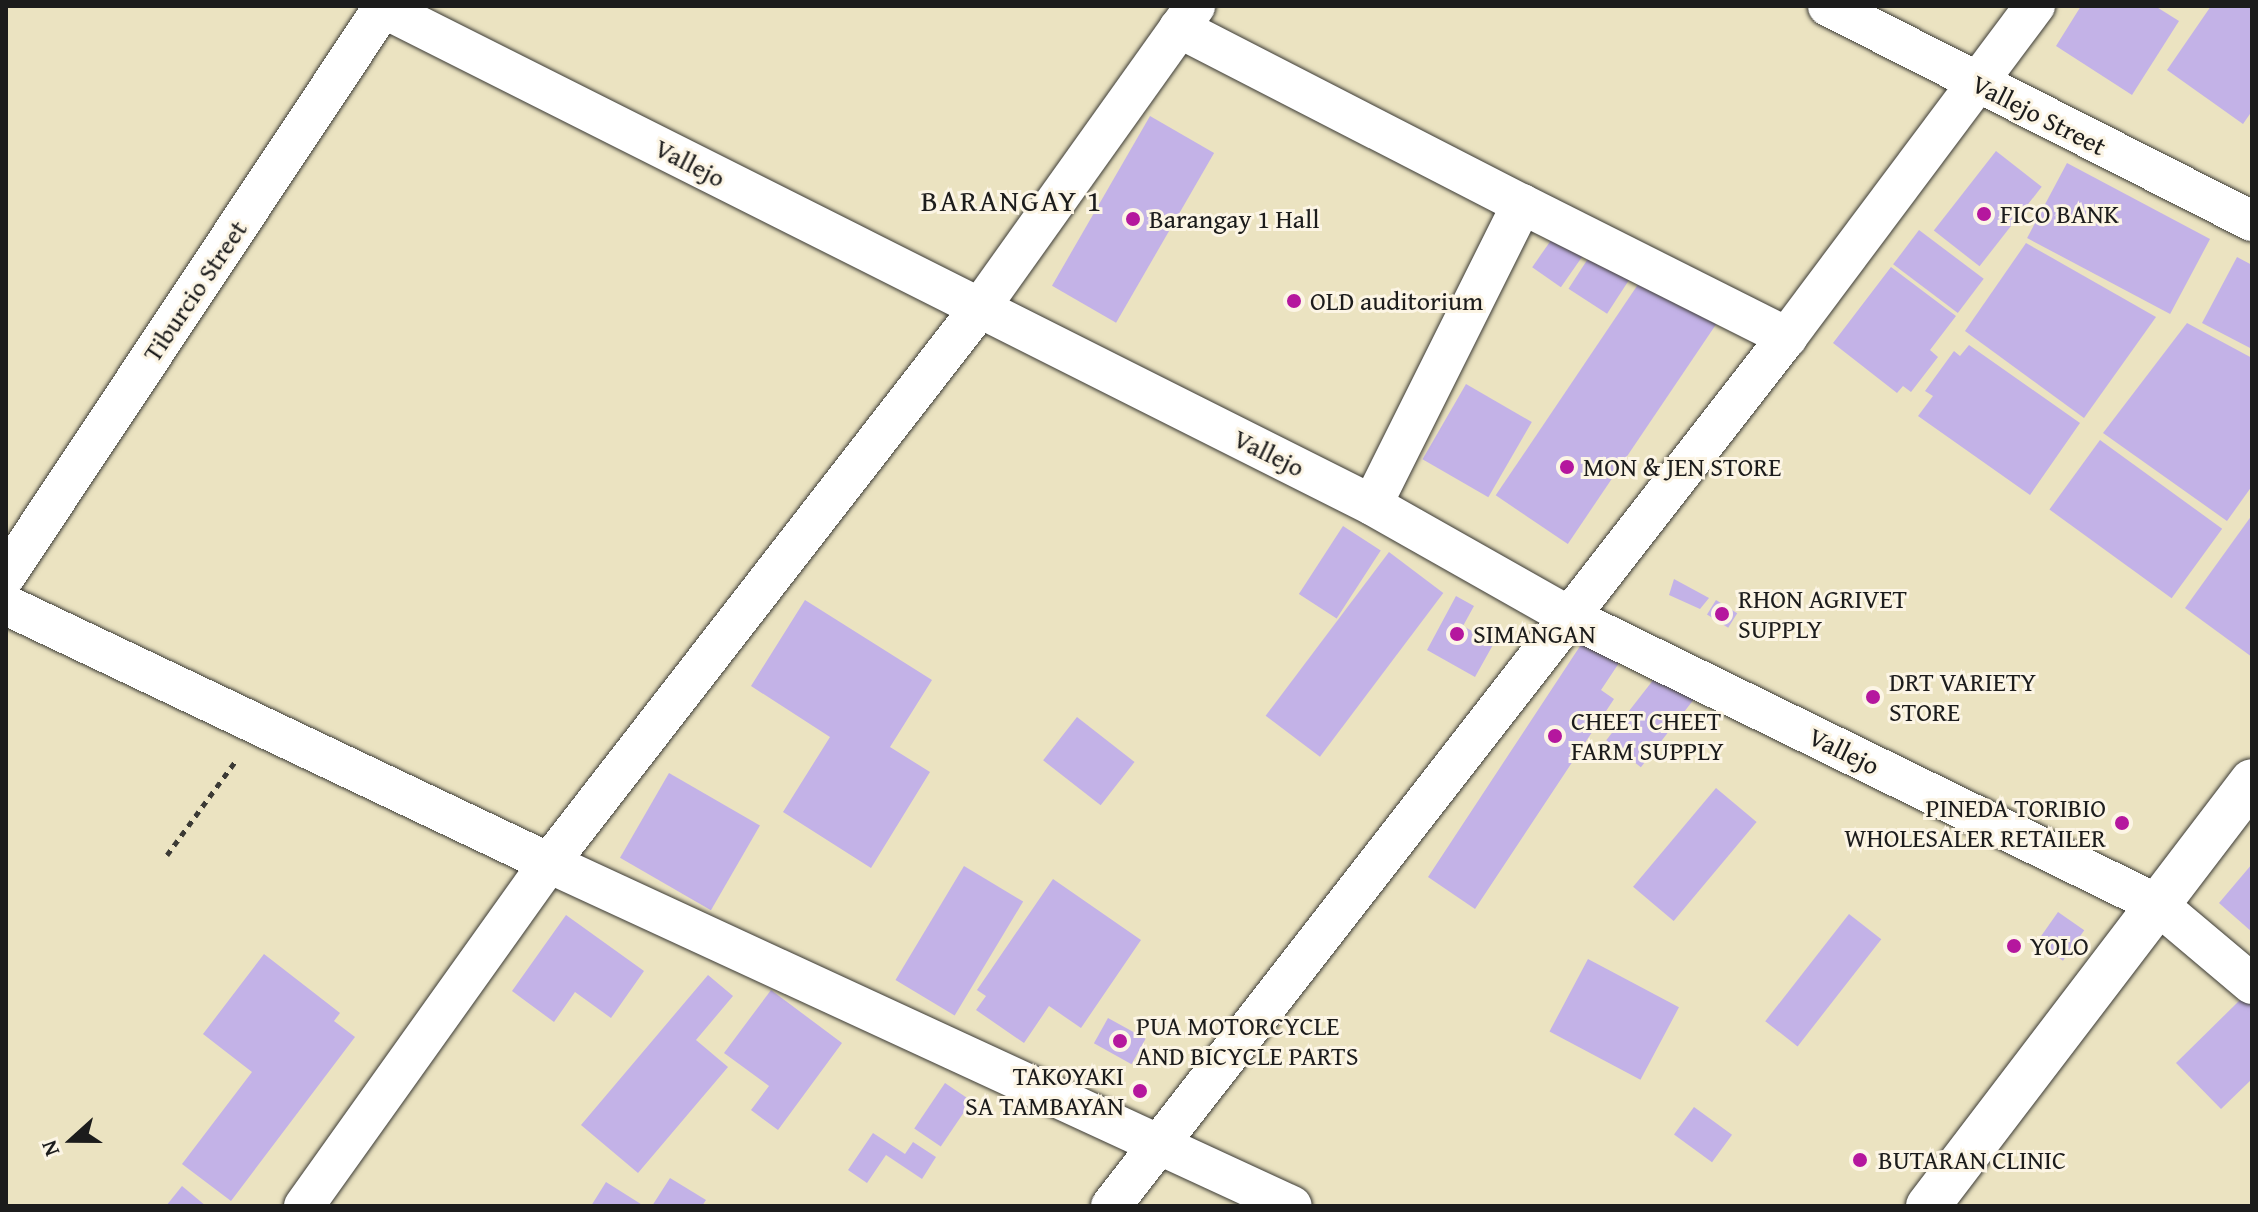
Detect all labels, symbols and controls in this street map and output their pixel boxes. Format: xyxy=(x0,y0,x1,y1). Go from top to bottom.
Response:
street label: Vallejo Street xyxy=(1967,68,2111,162)
street label: Vallejo xyxy=(650,132,730,194)
district label: BARANGAY 1 xyxy=(921,182,1103,218)
place label: FICO BANK xyxy=(2000,198,2119,230)
place label: Barangay 1 Hall xyxy=(1149,203,1320,235)
marker: FICO BANK xyxy=(1975,205,1993,223)
marker: Barangay 1 Hall xyxy=(1124,210,1142,228)
street label: Tiburcio Street xyxy=(136,215,254,367)
place label: OLD auditorium xyxy=(1310,285,1483,317)
marker: OLD auditorium xyxy=(1285,292,1303,310)
street label: Vallejo xyxy=(1229,423,1309,483)
place label: MON & JEN STORE xyxy=(1583,451,1781,483)
marker: MON & JEN STORE xyxy=(1558,458,1576,476)
place label: RHON AGRIVET SUPPLY xyxy=(1738,583,1907,644)
marker: RHON AGRIVET SUPPLY xyxy=(1713,605,1731,623)
place label: SIMANGAN xyxy=(1473,618,1596,650)
marker: SIMANGAN xyxy=(1448,625,1466,643)
place label: DRT VARIETY STORE xyxy=(1889,666,2036,728)
marker: DRT VARIETY STORE xyxy=(1864,688,1882,706)
place label: CHEET CHEET FARM SUPPLY xyxy=(1571,705,1724,766)
street label: Vallejo xyxy=(1804,721,1884,781)
marker: CHEET CHEET FARM SUPPLY xyxy=(1546,727,1564,745)
place label: PINEDA TORIBIO WHOLESALER RETAILER xyxy=(1844,792,2106,854)
marker: PINEDA TORIBIO WHOLESALER RETAILER xyxy=(2113,814,2131,832)
place label: YOLO xyxy=(2030,930,2089,962)
marker: YOLO xyxy=(2005,937,2023,955)
place label: PUA MOTORCYCLE AND BICYCLE PARTS xyxy=(1136,1010,1358,1072)
marker: PUA MOTORCYCLE AND BICYCLE PARTS xyxy=(1111,1032,1129,1050)
place label: TAKOYAKI SA TAMBAYAN xyxy=(965,1060,1124,1122)
marker: TAKOYAKI SA TAMBAYAN xyxy=(1131,1082,1149,1100)
north arrow xyxy=(32,1100,112,1180)
text: N xyxy=(32,1136,67,1161)
place label: BUTARAN CLINIC xyxy=(1878,1144,2066,1176)
marker: BUTARAN CLINIC xyxy=(1849,1149,1871,1171)

